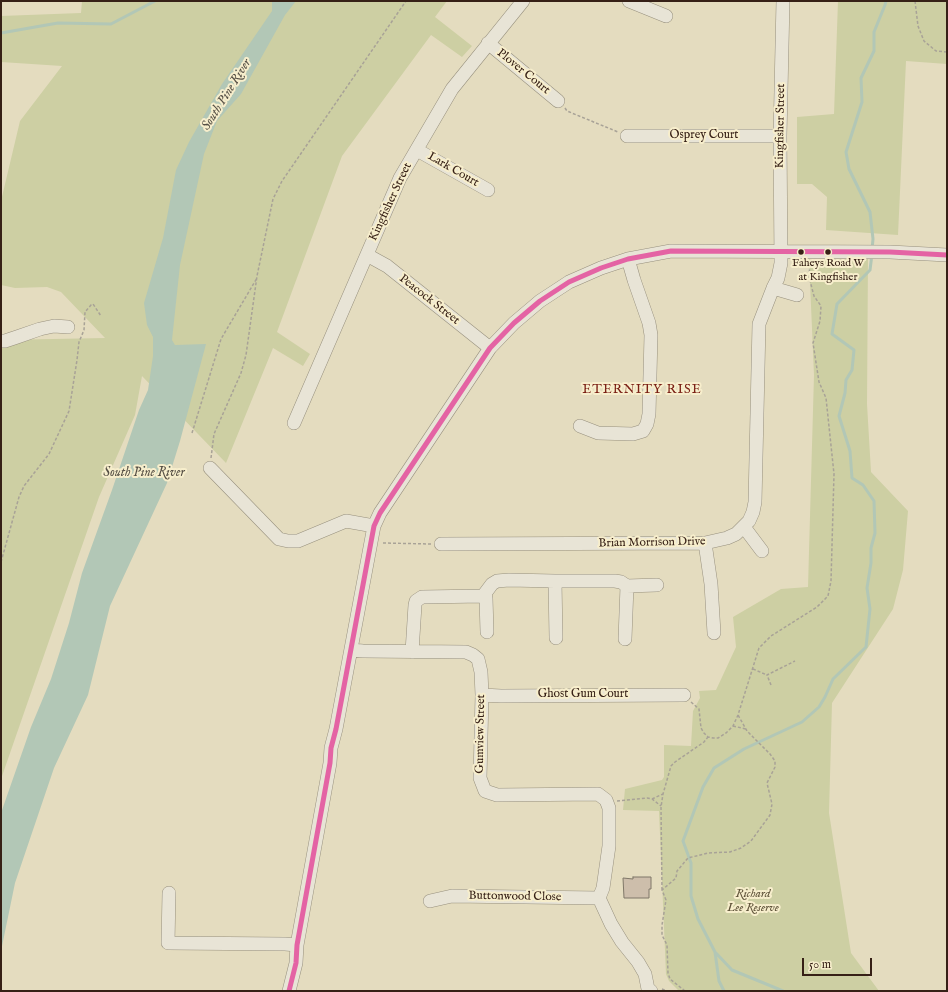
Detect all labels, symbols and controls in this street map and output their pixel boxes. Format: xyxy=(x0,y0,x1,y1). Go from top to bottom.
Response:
street label: Plover Court xyxy=(494,46,552,98)
water label: South Pine River xyxy=(199,56,255,134)
street label: Kingfisher Street xyxy=(773,84,789,168)
street label: Osprey Court xyxy=(670,129,738,143)
street label: Lark Court xyxy=(425,150,481,190)
street label: Kingfisher Street xyxy=(367,161,415,243)
unlabelled marker xyxy=(796,247,806,257)
marker: Faheys Road W at Kingfisher xyxy=(823,247,833,257)
place label: Faheys Road W at Kingfisher xyxy=(792,257,864,283)
street label: Peacock Street xyxy=(396,272,462,328)
district label: ETERNITY RISE xyxy=(582,382,702,398)
water label: South Pine River xyxy=(103,465,185,481)
street label: Brian Morrison Drive xyxy=(598,535,706,551)
street label: Ghost Gum Court xyxy=(538,688,628,702)
street label: Gumview Street xyxy=(473,694,489,774)
park label: Richard Lee Reserve xyxy=(727,888,779,916)
street label: Buttonwood Close xyxy=(468,889,562,905)
scale bar xyxy=(804,950,874,976)
text: 50 m xyxy=(809,957,831,972)

